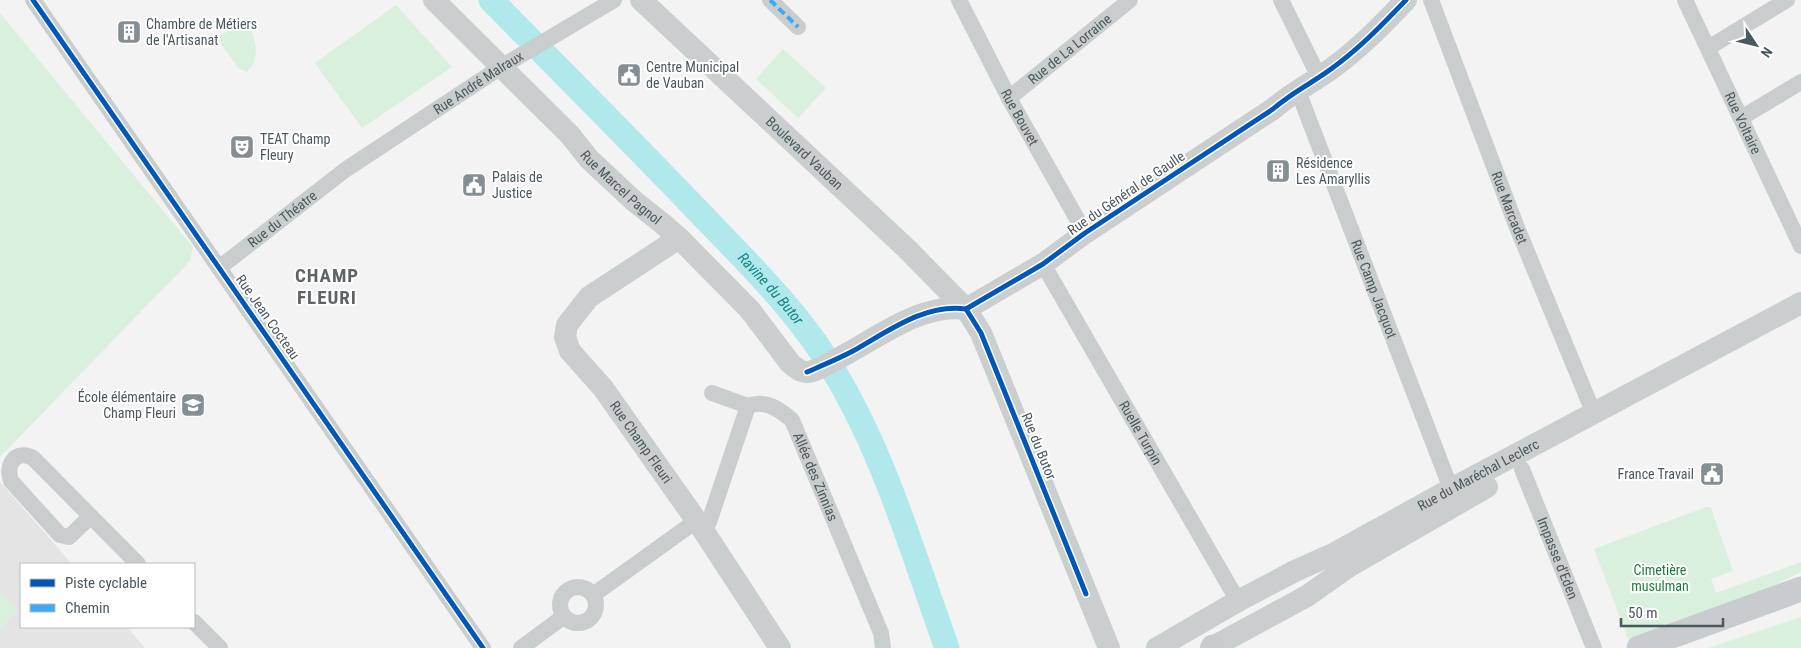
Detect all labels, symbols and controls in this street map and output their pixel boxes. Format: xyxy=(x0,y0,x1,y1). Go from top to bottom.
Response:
street label: Rue de La Lorraine xyxy=(1025,10,1115,87)
place label: Chambre de Métiers de l'Artisanat xyxy=(146,16,257,48)
building icon: Chambre de Métiers de l'Artisanat xyxy=(116,19,142,45)
north arrow xyxy=(1731,20,1781,70)
text: N xyxy=(1758,44,1776,61)
street label: Rue André Malraux xyxy=(430,48,526,117)
place label: Centre Municipal de Vauban xyxy=(646,59,739,91)
public building icon: Centre Municipal de Vauban xyxy=(616,62,642,88)
street label: Rue Bouvet xyxy=(998,86,1042,148)
street label: Rue Voltaire xyxy=(1722,89,1765,157)
street label: Boulevard Vauban xyxy=(763,113,846,193)
place label: TEAT Champ Fleury xyxy=(260,131,331,163)
theatre icon: TEAT Champ Fleury xyxy=(229,134,255,160)
street label: Rue Marcel Pagnol xyxy=(577,147,665,228)
street label: Rue du Général de Gaulle xyxy=(1064,148,1188,238)
place label: Résidence Les Amaryllis xyxy=(1296,155,1370,187)
building icon: Résidence Les Amaryllis xyxy=(1265,158,1291,184)
place label: Palais de Justice xyxy=(492,169,543,201)
street label: Rue Marcadet xyxy=(1488,169,1531,246)
public building icon: Palais de Justice xyxy=(461,172,487,198)
street label: Rue du Théatre xyxy=(245,187,320,251)
street label: Rue Camp Jacquot xyxy=(1348,237,1400,340)
water label: Ravine du Butor xyxy=(734,249,808,329)
district label: CHAMP FLEURI xyxy=(295,264,359,309)
street label: Rue Jean Cocteau xyxy=(233,272,303,362)
place label: École élémentaire Champ Fleuri xyxy=(78,388,176,421)
school or university icon: École élémentaire Champ Fleuri xyxy=(180,392,206,418)
street label: Rue Champ Fleuri xyxy=(607,398,676,486)
street label: Ruelle Turpin xyxy=(1116,398,1165,468)
street label: Rue du Butor xyxy=(1018,410,1060,482)
street label: Allée des Zinnias xyxy=(790,430,841,523)
street label: Rue du Maréchal Leclerc xyxy=(1415,436,1542,514)
public building icon: France Travail xyxy=(1699,461,1725,487)
place label: France Travail xyxy=(1618,466,1694,482)
street label: Impasse d'Eden xyxy=(1534,515,1581,601)
park label: Cimetière musulman xyxy=(1631,562,1689,594)
legend xyxy=(20,563,195,628)
text: Piste cyclable xyxy=(65,574,147,592)
scale bar xyxy=(1621,596,1724,628)
text: Chemin xyxy=(65,599,110,617)
text: 50 m xyxy=(1628,604,1658,622)

